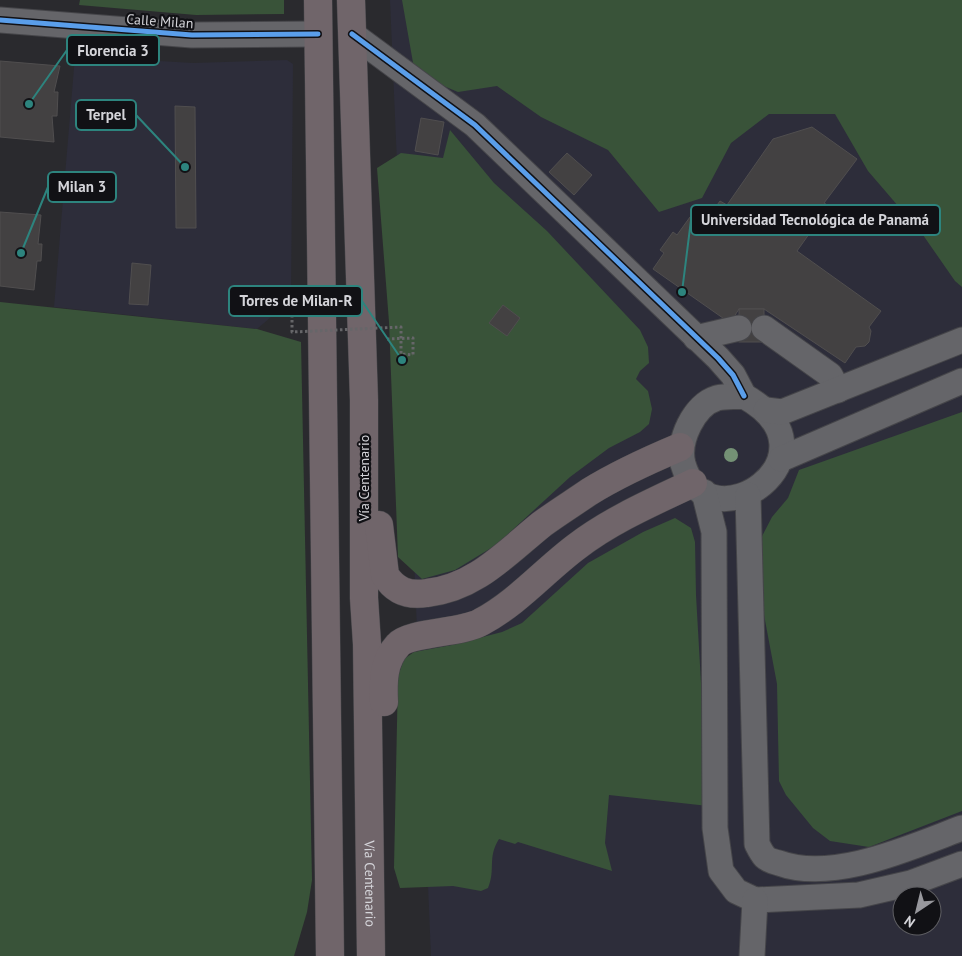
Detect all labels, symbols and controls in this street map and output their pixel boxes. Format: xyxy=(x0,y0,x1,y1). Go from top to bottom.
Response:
street label: Calle Milan xyxy=(126,10,194,32)
callout: Florencia 3 xyxy=(67,35,159,65)
text: Florencia 3 xyxy=(77,41,149,60)
callout: Terpel xyxy=(76,100,136,130)
text: Terpel xyxy=(86,105,126,124)
callout: Milan 3 xyxy=(48,172,116,202)
text: Milan 3 xyxy=(58,177,106,196)
callout: Universidad Tecnológica de Panamá xyxy=(691,205,940,235)
text: Universidad Tecnológica de Panamá xyxy=(701,210,929,229)
callout: Torres de Milan-R xyxy=(229,286,362,316)
text: Torres de Milan-R xyxy=(240,291,352,310)
street label: Vía Centenario xyxy=(355,435,373,522)
street label: Vía Centenario xyxy=(361,839,380,927)
north arrow xyxy=(892,886,942,936)
text: N xyxy=(901,912,918,932)

